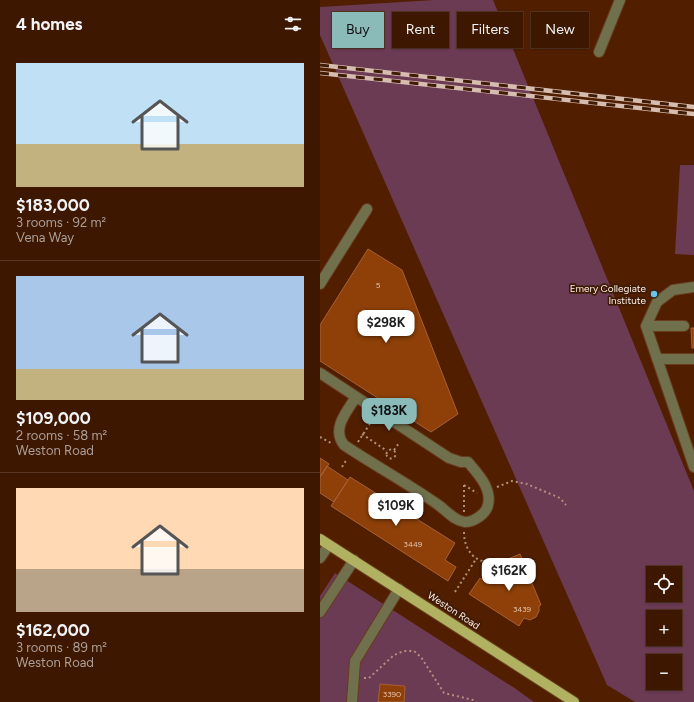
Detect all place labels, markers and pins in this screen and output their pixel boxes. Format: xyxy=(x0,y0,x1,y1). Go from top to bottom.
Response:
place label: Emery Collegiate Institute xyxy=(570,282,647,307)
marker: Emery Collegiate Institute xyxy=(649,289,659,299)
pin: $298K xyxy=(358,310,414,344)
pin: $183K xyxy=(361,398,417,432)
pin: $109K xyxy=(368,493,424,527)
pin: $162K xyxy=(481,558,537,592)

